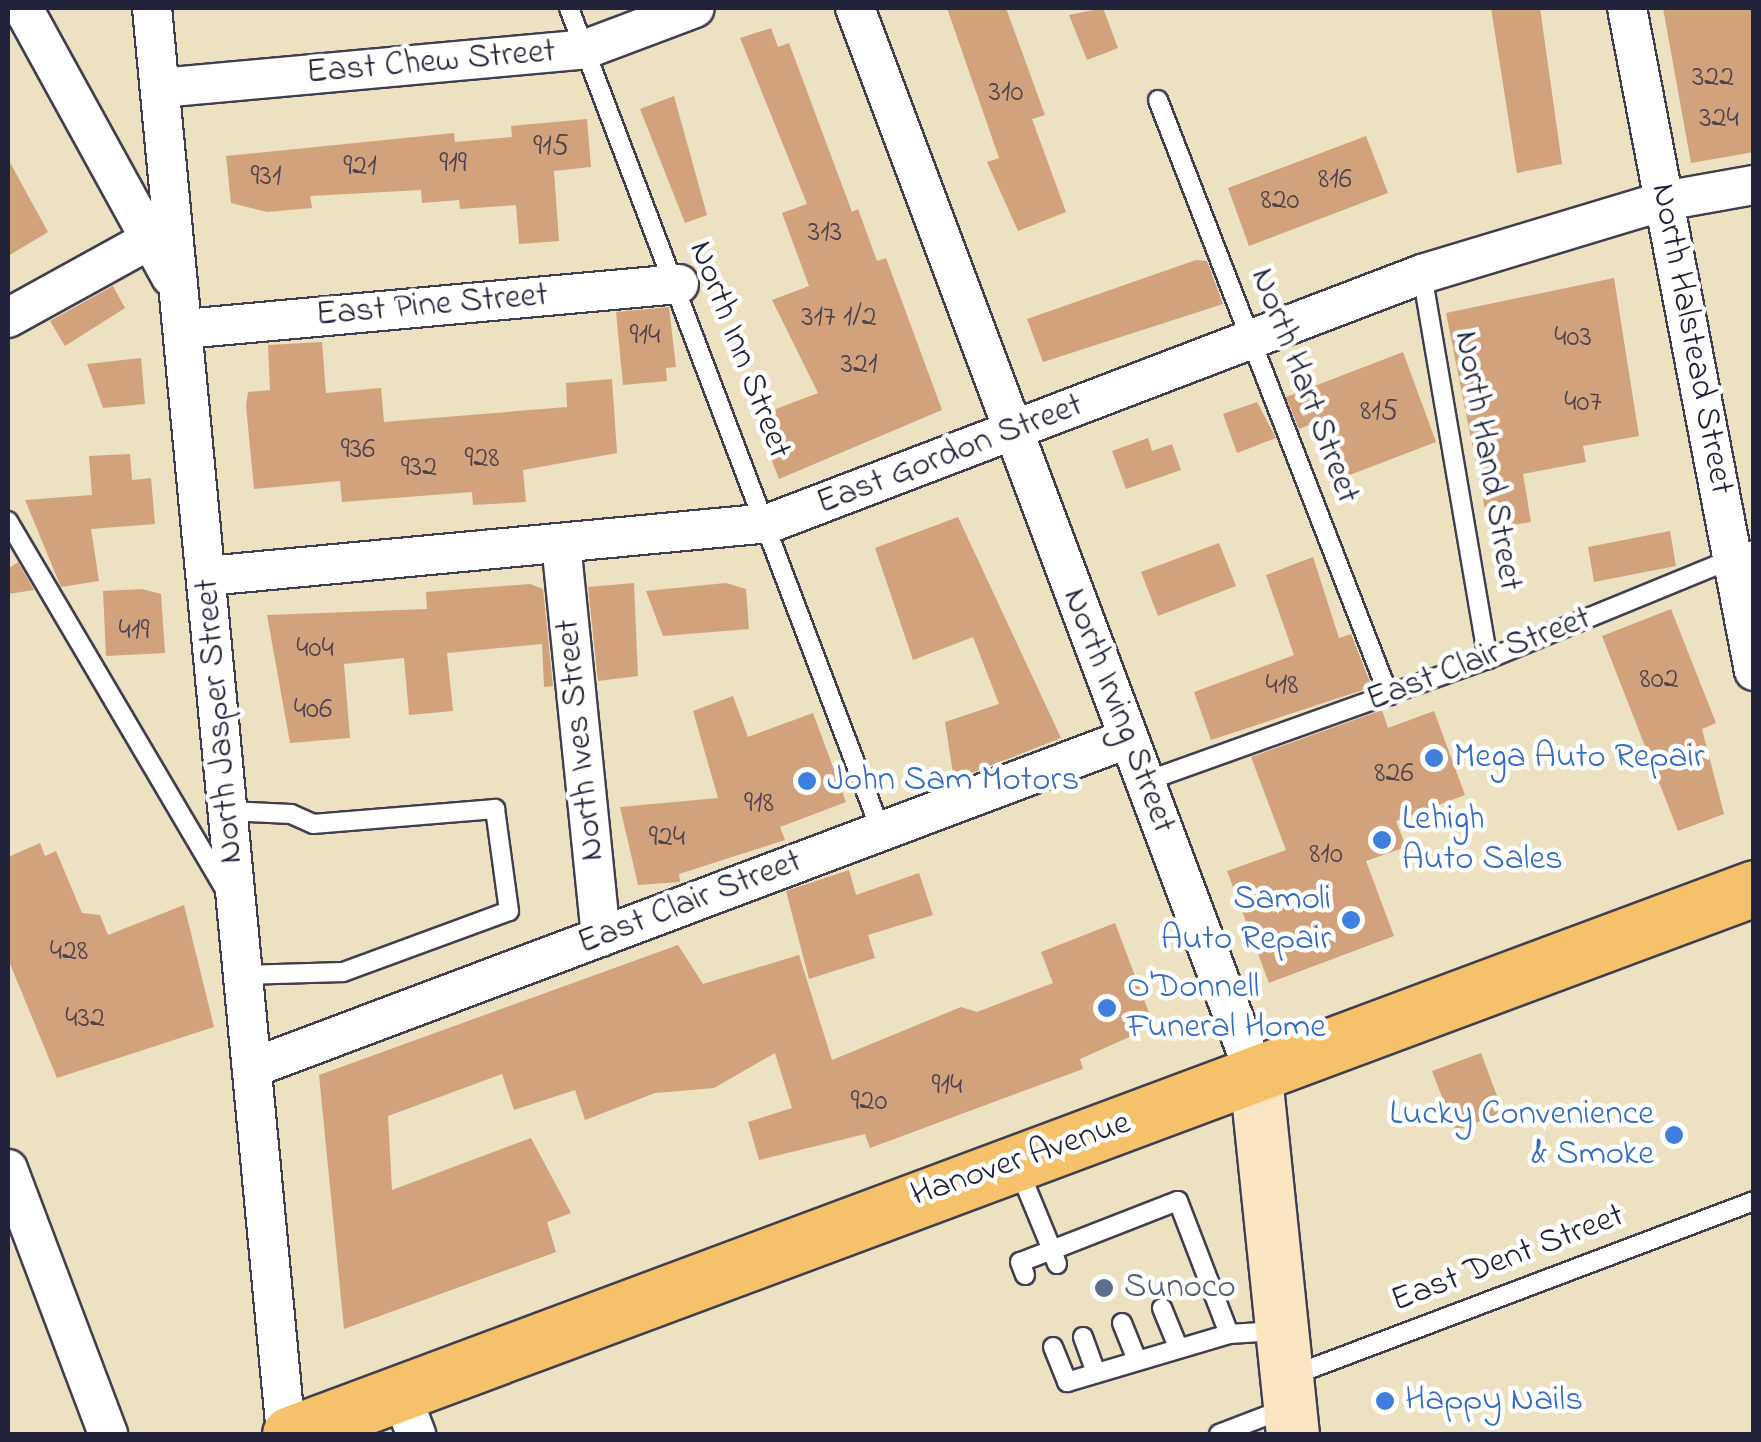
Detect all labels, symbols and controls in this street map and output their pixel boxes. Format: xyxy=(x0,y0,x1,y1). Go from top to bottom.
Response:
street label: East Chew Street xyxy=(305,31,557,95)
house number: 322 xyxy=(1692,60,1734,96)
house number: 310 xyxy=(989,75,1023,111)
house number: 324 xyxy=(1699,101,1739,137)
house number: 915 xyxy=(533,129,569,165)
house number: 919 xyxy=(439,146,467,182)
house number: 921 xyxy=(343,149,377,185)
house number: 931 xyxy=(251,159,281,195)
house number: 816 xyxy=(1318,162,1352,198)
street label: North Halstead Street xyxy=(1640,180,1742,498)
house number: 820 xyxy=(1260,183,1300,219)
house number: 313 xyxy=(808,215,842,251)
street label: North Inn Street xyxy=(678,235,800,465)
street label: North Hart Street xyxy=(1240,262,1368,510)
street label: East Pine Street xyxy=(314,275,550,337)
house number: 317 1/2 xyxy=(801,300,877,336)
house number: 914 xyxy=(630,318,660,354)
house number: 403 xyxy=(1554,320,1592,356)
street label: North Hand Street xyxy=(1443,328,1531,594)
house number: 321 xyxy=(841,347,877,383)
street label: East Gordon Street xyxy=(811,385,1089,525)
house number: 407 xyxy=(1564,385,1602,421)
house number: 815 xyxy=(1360,394,1398,430)
house number: 936 xyxy=(341,432,375,468)
house number: 928 xyxy=(464,441,500,477)
house number: 932 xyxy=(401,450,437,486)
street label: North Jasper Street xyxy=(187,577,253,865)
street label: North Irving Street xyxy=(1052,583,1184,839)
street label: East Clair Street xyxy=(1361,598,1597,722)
house number: 419 xyxy=(119,613,149,649)
street label: North Ives Street xyxy=(547,617,615,863)
house number: 404 xyxy=(296,631,334,667)
house number: 802 xyxy=(1639,662,1679,698)
house number: 418 xyxy=(1265,668,1299,704)
house number: 406 xyxy=(294,692,332,728)
place label: Mega Auto Repair xyxy=(1454,737,1705,779)
marker: Mega Auto Repair xyxy=(1423,747,1445,769)
house number: 826 xyxy=(1374,756,1414,792)
place label: John Sam Motors xyxy=(827,760,1079,802)
marker: John Sam Motors xyxy=(796,770,818,792)
house number: 918 xyxy=(744,786,774,822)
place label: Lehigh Auto Sales xyxy=(1402,799,1563,881)
house number: 924 xyxy=(649,820,685,856)
marker: Lehigh Auto Sales xyxy=(1371,829,1393,851)
house number: 810 xyxy=(1309,837,1343,873)
street label: East Clair Street xyxy=(572,841,808,965)
place label: Samoli Auto Repair xyxy=(1161,879,1331,961)
marker: Samoli Auto Repair xyxy=(1340,909,1362,931)
house number: 428 xyxy=(50,934,88,970)
place label: O'Donnell Funeral Home xyxy=(1127,967,1326,1049)
marker: O'Donnell Funeral Home xyxy=(1096,997,1118,1019)
house number: 432 xyxy=(65,1001,105,1037)
house number: 914 xyxy=(932,1068,962,1104)
house number: 920 xyxy=(851,1084,887,1120)
place label: Lucky Convenience & Smoke xyxy=(1389,1094,1654,1176)
street label: Hanover Avenue xyxy=(906,1103,1136,1217)
marker: Lucky Convenience & Smoke xyxy=(1663,1124,1685,1146)
street label: East Dent Street xyxy=(1386,1195,1630,1323)
place label: Sunoco xyxy=(1124,1267,1236,1309)
marker: Sunoco xyxy=(1093,1277,1115,1299)
place label: Happy Nails xyxy=(1405,1380,1583,1422)
marker: Happy Nails xyxy=(1374,1390,1396,1412)

